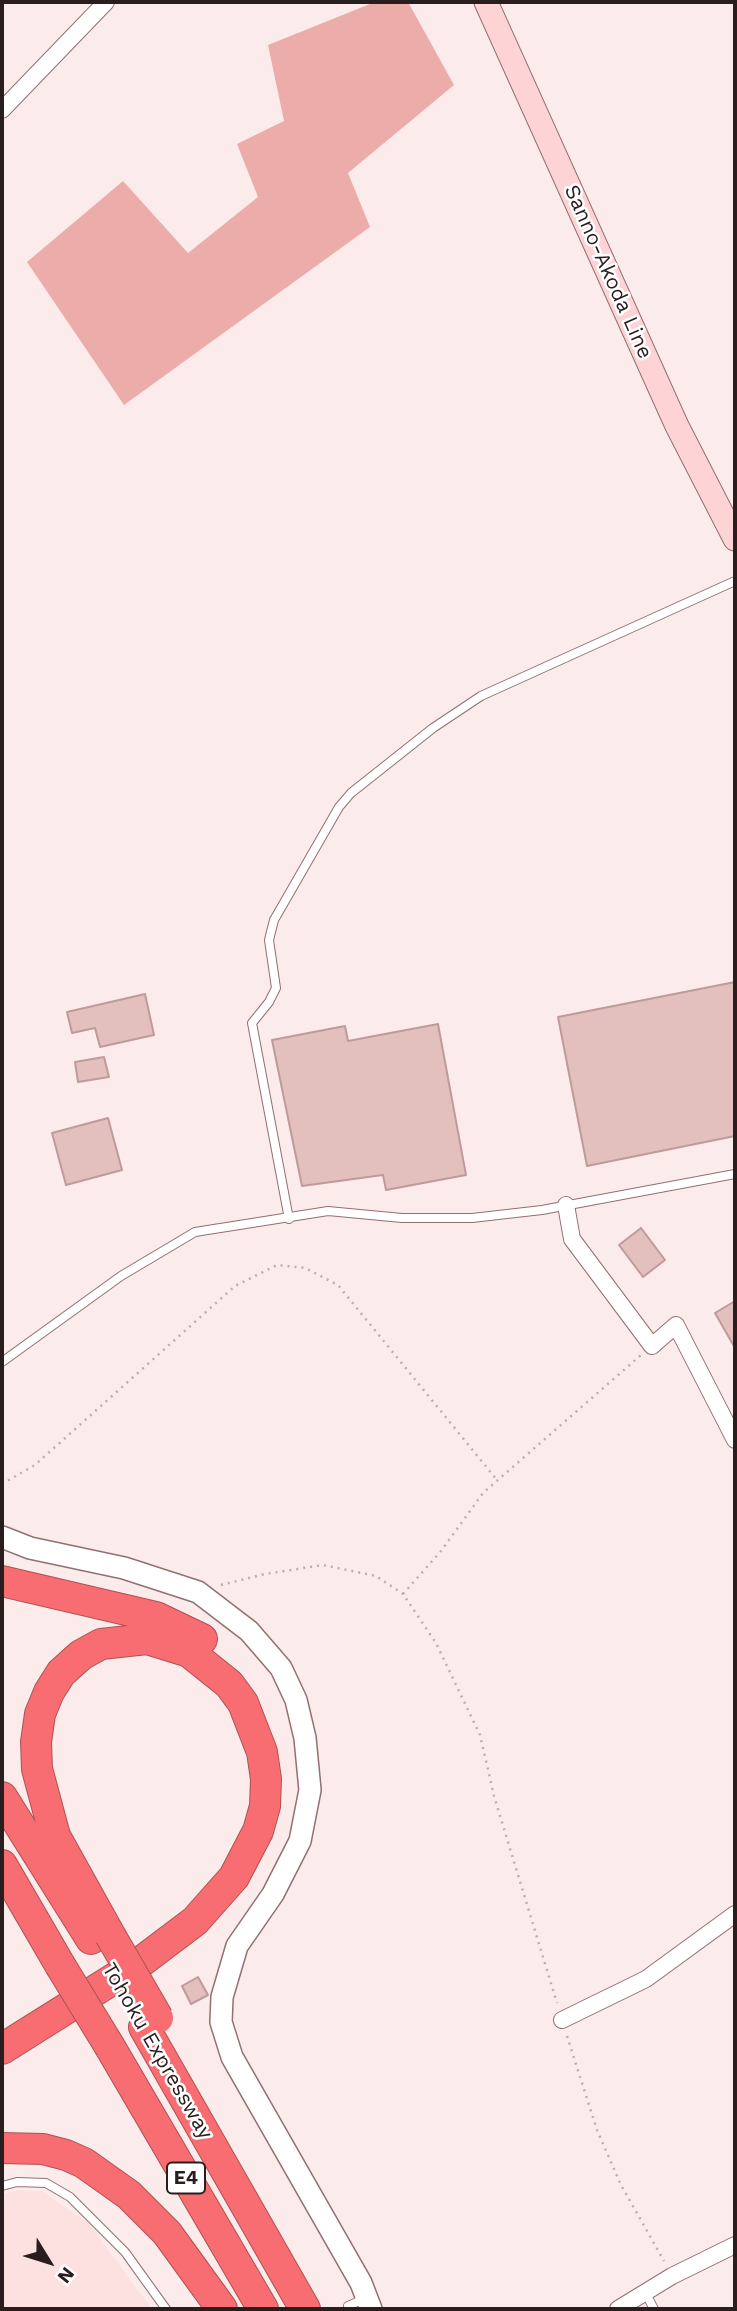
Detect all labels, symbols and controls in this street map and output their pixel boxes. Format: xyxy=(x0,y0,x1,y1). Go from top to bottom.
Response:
street label: Sanno-Akoda Line xyxy=(558,181,658,363)
street label: Tohoku Expressway xyxy=(96,1958,218,2144)
road number: E4 xyxy=(167,2162,205,2194)
north arrow xyxy=(14,2227,84,2297)
text: N xyxy=(53,2263,79,2288)

